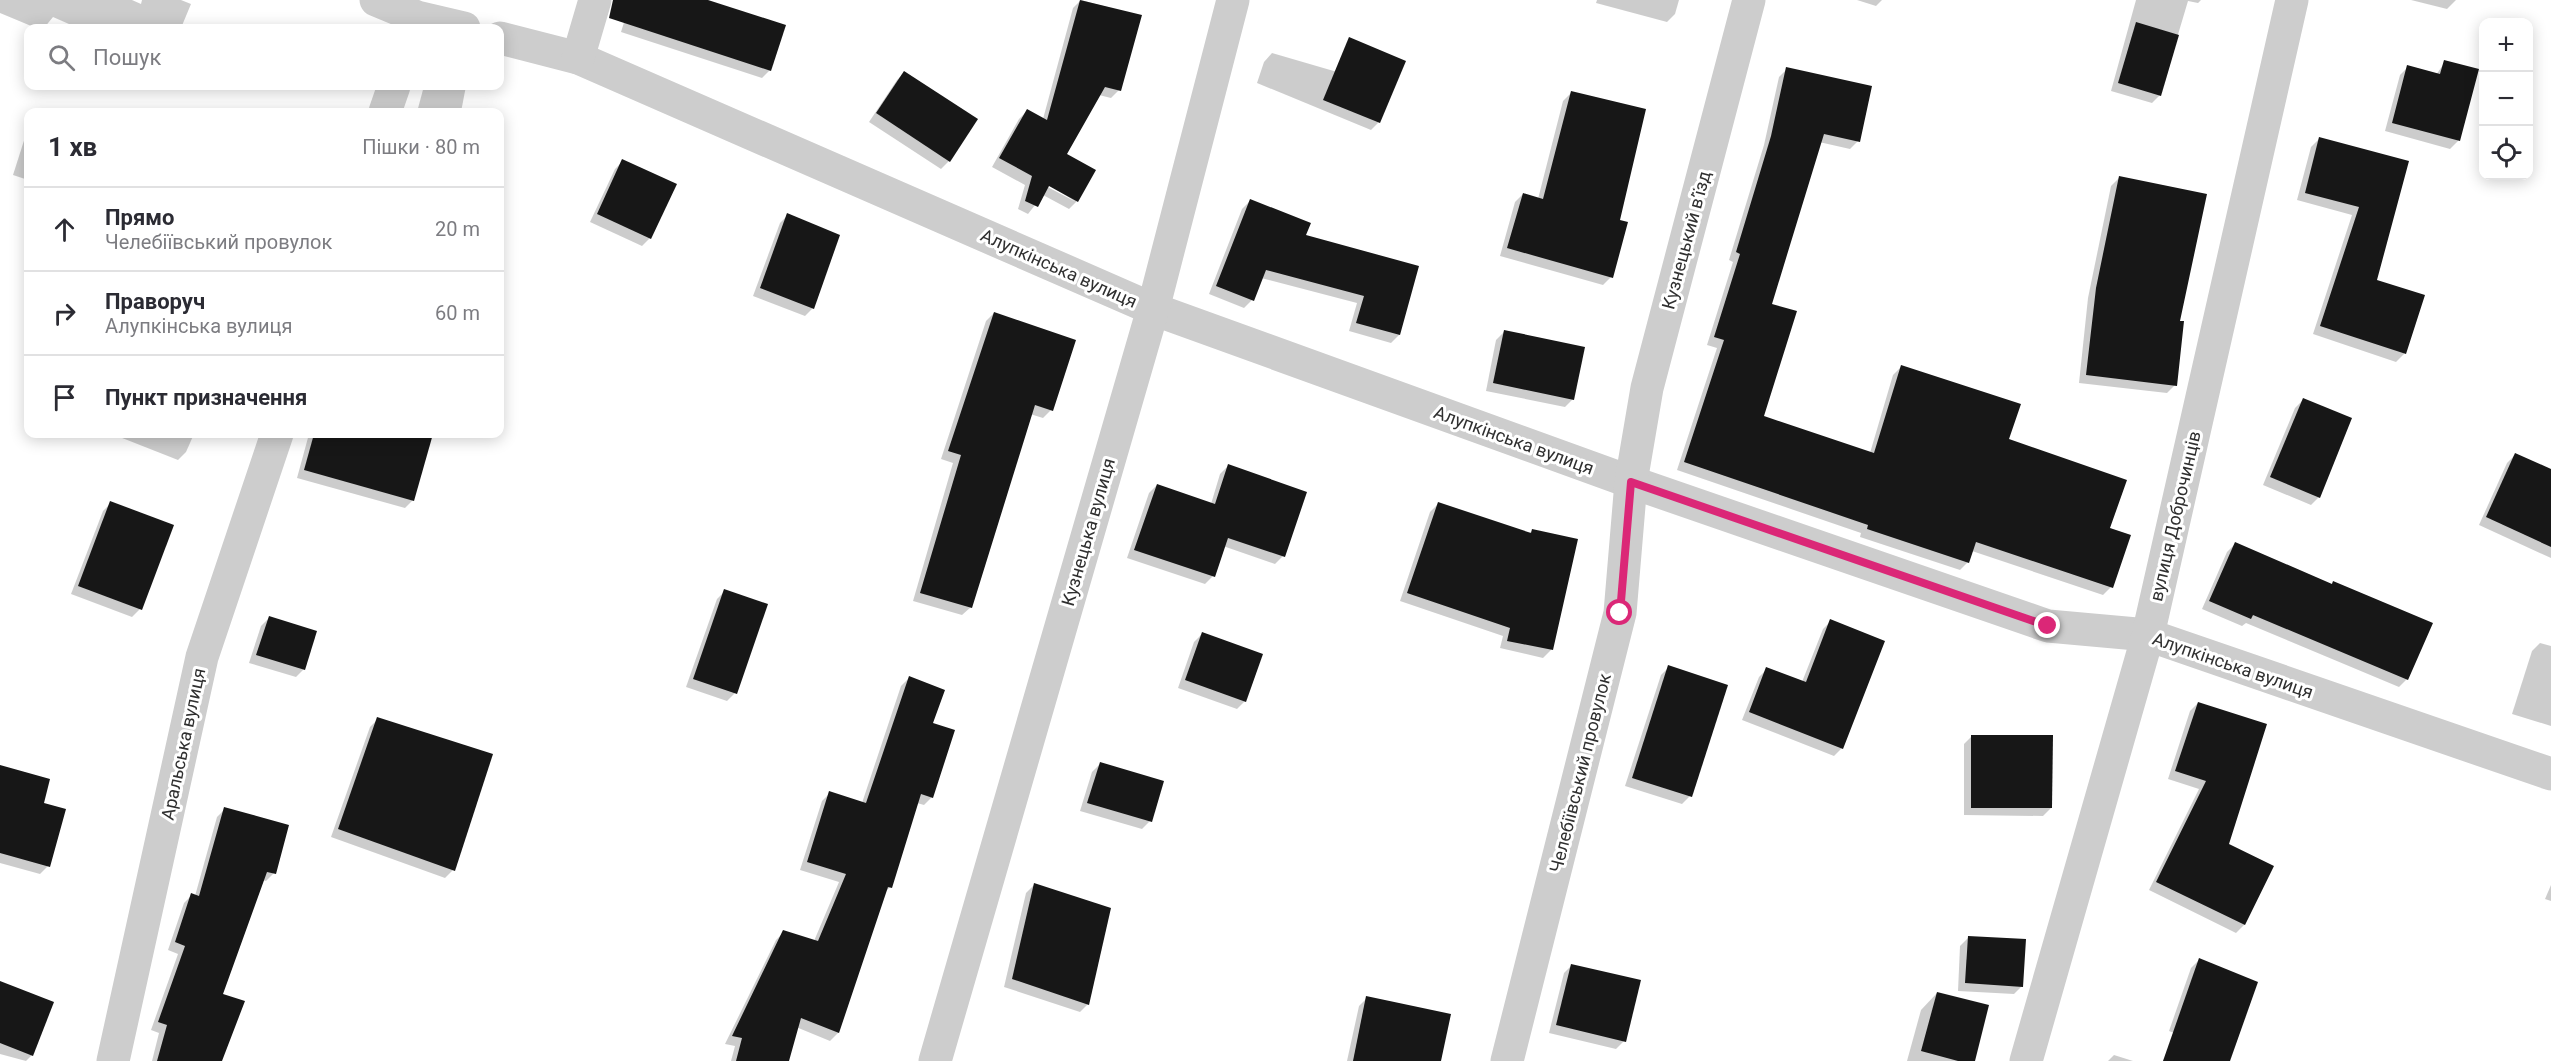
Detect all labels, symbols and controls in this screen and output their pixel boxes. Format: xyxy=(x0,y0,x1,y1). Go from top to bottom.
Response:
map controls xyxy=(2479,18,2533,180)
button: + xyxy=(2479,18,2533,72)
search box xyxy=(24,24,504,90)
icon: search xyxy=(45,41,78,74)
text: Пошук xyxy=(93,45,161,70)
button: − xyxy=(2479,72,2533,126)
button: locate xyxy=(2479,126,2533,180)
text: 1 хв xyxy=(48,132,97,162)
text: Пішки · 80 m xyxy=(362,135,480,159)
street label: Кузнецький в’їзд xyxy=(1657,168,1715,312)
text: Прямо xyxy=(105,205,174,230)
icon: ahead xyxy=(48,213,81,246)
text: 20 m xyxy=(435,217,480,241)
street label: Алупкінська вулиця xyxy=(978,224,1140,312)
text: Челебіївський провулок xyxy=(105,230,332,254)
text: Праворуч xyxy=(105,289,205,314)
icon: right xyxy=(48,297,81,330)
text: 60 m xyxy=(435,301,480,325)
text: Алупкінська вулиця xyxy=(105,314,292,338)
icon: arrive xyxy=(48,381,81,414)
text: Пункт призначення xyxy=(105,385,307,410)
street label: Алупкінська вулиця xyxy=(1431,401,1597,479)
street label: вулиця Доброчинців xyxy=(2145,429,2205,603)
street label: Кузнецька вулиця xyxy=(1057,456,1119,608)
route start xyxy=(1606,599,1632,625)
route end xyxy=(2034,612,2060,638)
street label: Алупкінська вулиця xyxy=(2150,628,2316,702)
street label: Аральська вулиця xyxy=(157,666,209,822)
street label: Челебіївський провулок xyxy=(1545,671,1615,875)

